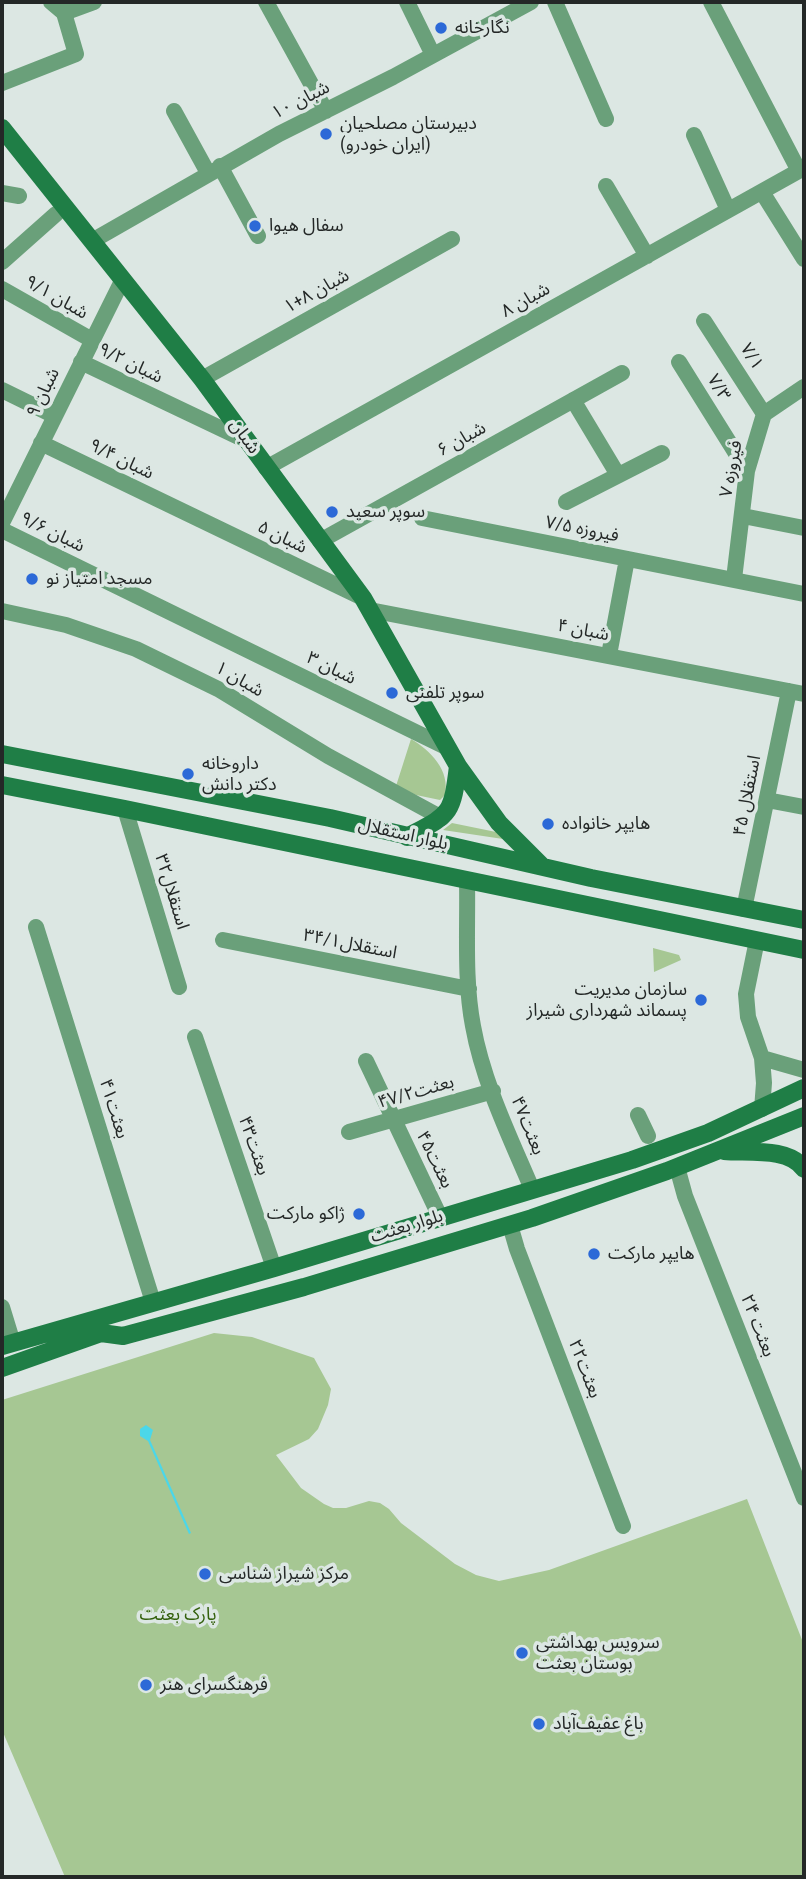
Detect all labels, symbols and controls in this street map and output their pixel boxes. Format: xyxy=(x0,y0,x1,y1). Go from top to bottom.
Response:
place label: نگارخانه xyxy=(455,17,510,39)
marker: نگارخانه xyxy=(433,20,449,36)
street label: ۱۰ شبان xyxy=(268,77,334,125)
place label: دبیرستان مصلحیان (ایران خودرو) xyxy=(340,113,477,156)
marker: دبیرستان مصلحیان (ایران خودرو) xyxy=(318,126,334,142)
place label: سفال هیوا xyxy=(269,215,344,237)
marker: سفال هیوا xyxy=(247,218,263,234)
street label: ۱+۸ شبان xyxy=(280,265,354,319)
street label: ۹/۱ شبان xyxy=(21,271,91,325)
street label: ۸ شبان xyxy=(498,279,554,323)
street label: ۹/۲ شبان xyxy=(94,339,166,389)
street label: ۷/۱ xyxy=(735,340,767,374)
street label: ۹ شبان xyxy=(23,365,65,421)
street label: ۷/۳ xyxy=(702,371,734,405)
street label: شبان xyxy=(224,415,264,459)
street label: ۶ شبان xyxy=(434,418,490,462)
street label: ۹/۴ شبان xyxy=(85,435,157,485)
street label: ۷ فیروزه xyxy=(716,439,748,499)
place label: سوپر سعید xyxy=(346,501,425,523)
marker: سوپر سعید xyxy=(324,504,340,520)
street label: ۹/۶ شبان xyxy=(16,508,88,558)
street label: ۷/۵ فیروزه xyxy=(543,512,621,548)
street label: ۵ شبان xyxy=(254,517,310,559)
place label: مسجد امتیاز نو xyxy=(46,568,152,590)
marker: مسجد امتیاز نو xyxy=(24,571,40,587)
street label: ۴ شبان xyxy=(555,615,611,647)
street label: ۳ شبان xyxy=(303,648,359,690)
street label: ۱ شبان xyxy=(211,658,267,702)
place label: سوپر تلفنی xyxy=(406,682,484,704)
marker: سوپر تلفنی xyxy=(384,685,400,701)
place label: داروخانه دکتر دانش xyxy=(202,753,277,796)
street label: ۴۵ استقلال xyxy=(730,754,766,838)
marker: داروخانه دکتر دانش xyxy=(180,766,196,782)
place label: هایپر خانواده xyxy=(562,813,650,835)
street label: بلوار استقلال xyxy=(356,814,450,856)
marker: هایپر خانواده xyxy=(540,816,556,832)
street label: استقلال۳۲ xyxy=(149,852,193,932)
street label: استقلال۳۴/۱ xyxy=(301,925,399,965)
place label: سازمان مدیریت پسماند شهرداری شیراز xyxy=(527,979,687,1021)
marker: سازمان مدیریت پسماند شهرداری شیراز xyxy=(693,992,709,1008)
street label: بعثت۴۷/۲ xyxy=(375,1072,457,1114)
street label: بعثت۴۱ xyxy=(94,1077,132,1141)
street label: بعثت۴۷ xyxy=(506,1094,548,1158)
street label: بعثت۴۳ xyxy=(233,1114,273,1178)
street label: بعثت۴۵ xyxy=(411,1128,457,1192)
place label: ژاکو مارکت xyxy=(267,1203,345,1225)
marker: ژاکو مارکت xyxy=(351,1206,367,1222)
street label: بلوار بعثت xyxy=(368,1206,446,1248)
place label: هایپر مارکت xyxy=(608,1243,695,1265)
marker: هایپر مارکت xyxy=(586,1246,602,1262)
street label: بعثت ۲۴ xyxy=(735,1292,779,1360)
street label: بعثت۲۲ xyxy=(563,1337,605,1401)
place label: مرکز شیراز شناسی xyxy=(219,1563,349,1585)
marker: مرکز شیراز شناسی xyxy=(197,1566,213,1582)
park label: پارک بعثت xyxy=(139,1604,217,1626)
place label: سرویس بهداشتی بوستان بعثت xyxy=(536,1632,660,1674)
marker: سرویس بهداشتی بوستان بعثت xyxy=(514,1645,530,1661)
place label: فرهنگسرای هنر xyxy=(160,1674,268,1696)
marker: فرهنگسرای هنر xyxy=(138,1677,154,1693)
place label: باغ عفیف‌آباد xyxy=(553,1713,644,1735)
marker: باغ عفیف‌آباد xyxy=(531,1716,547,1732)

